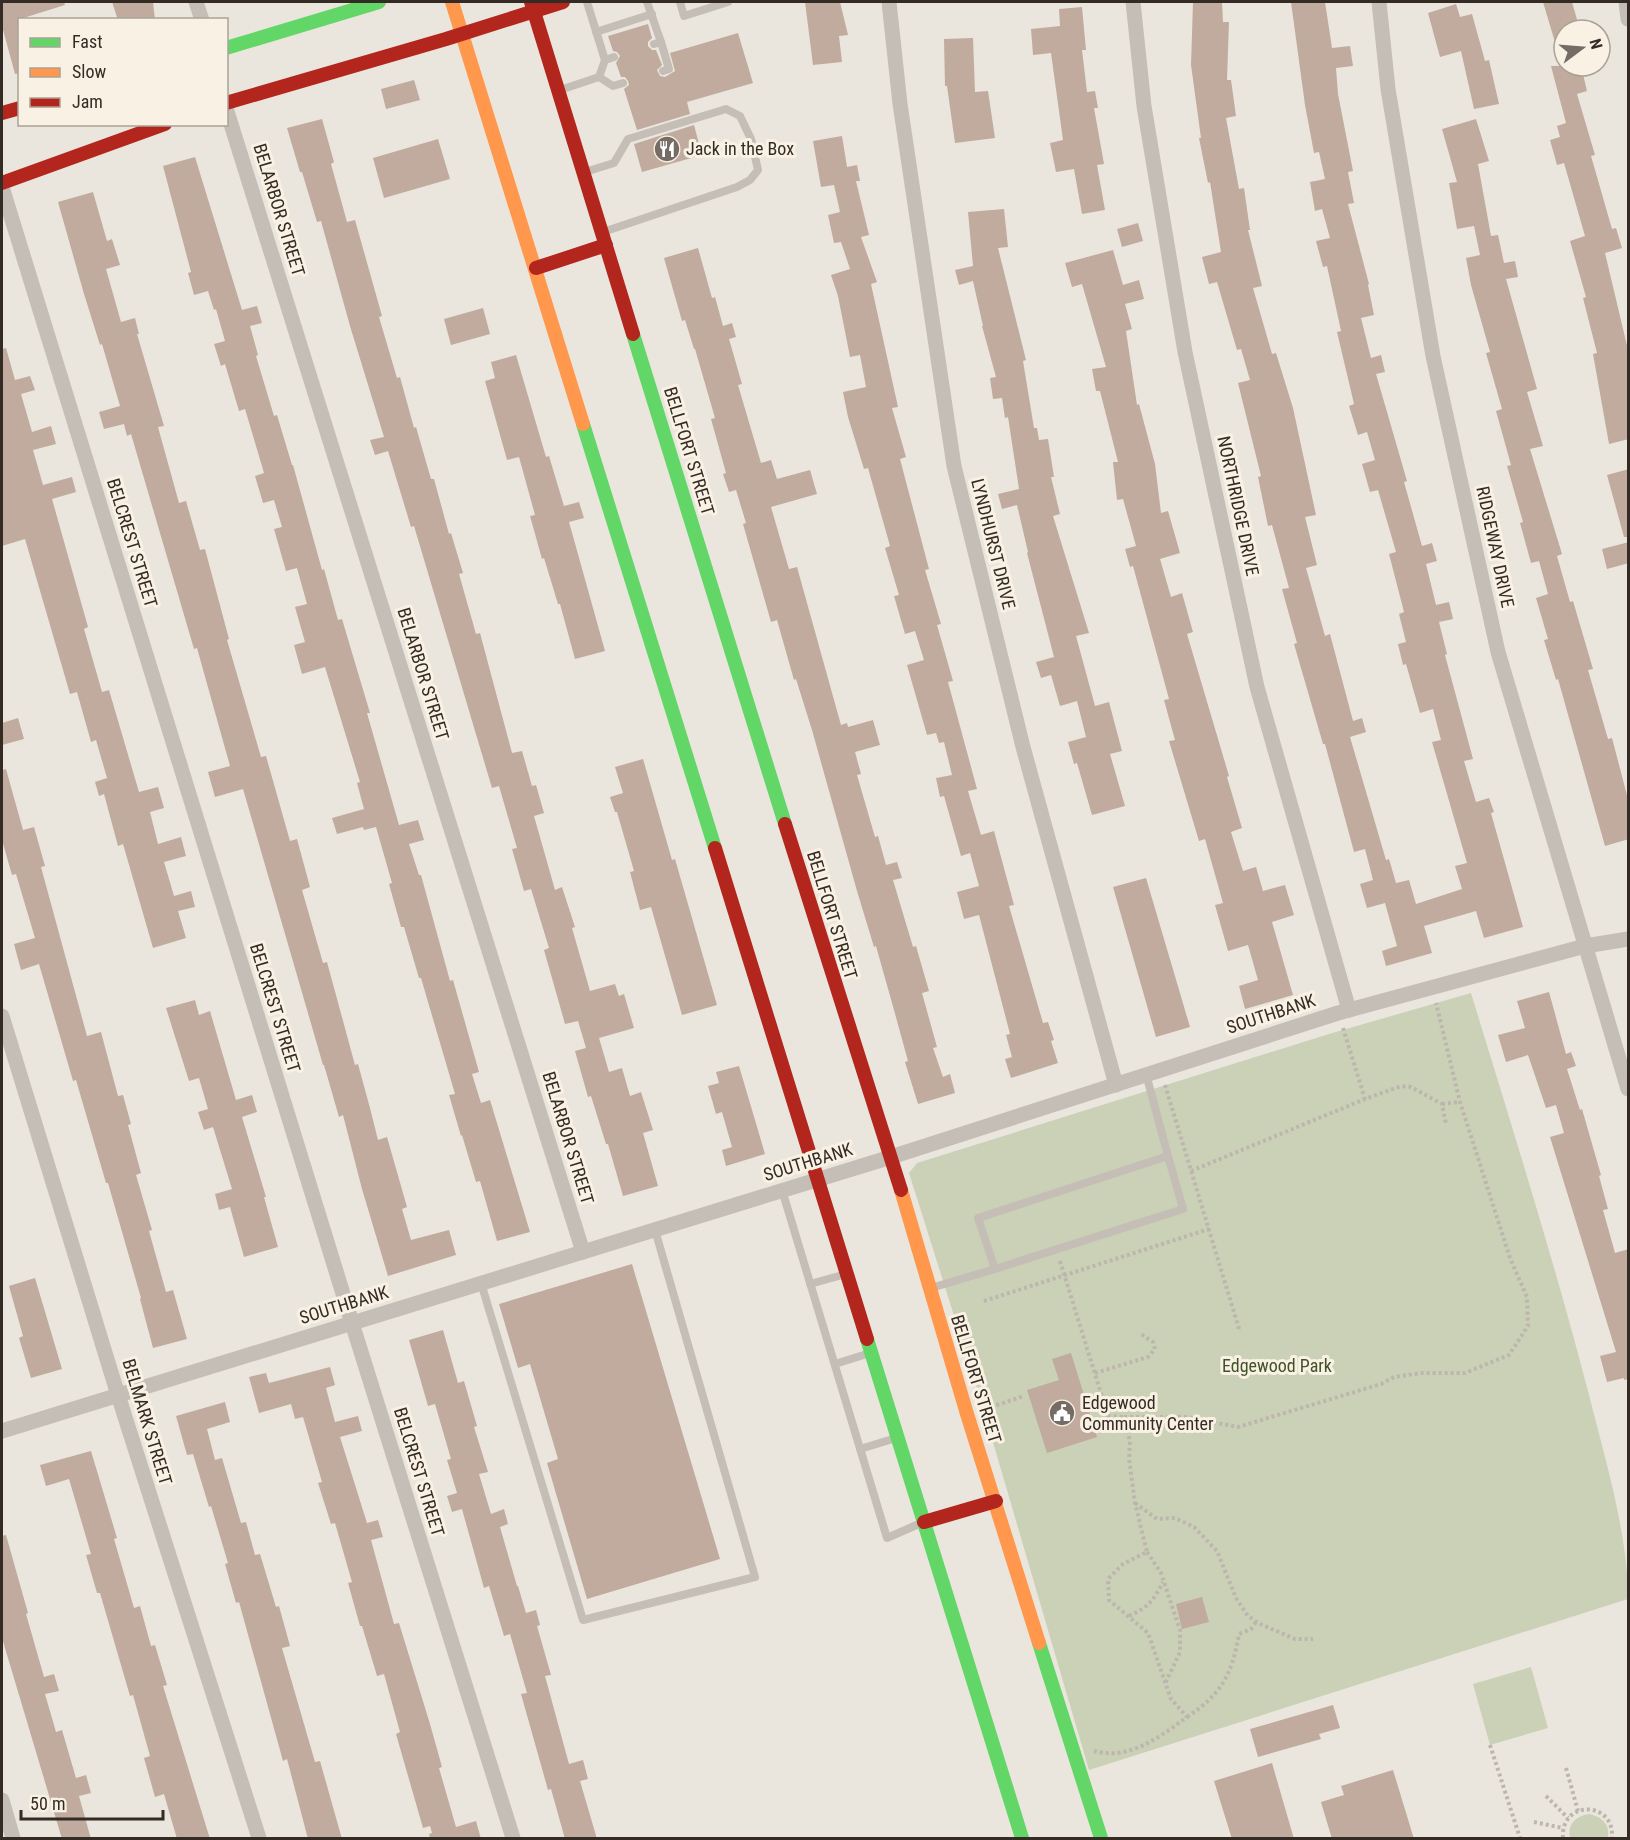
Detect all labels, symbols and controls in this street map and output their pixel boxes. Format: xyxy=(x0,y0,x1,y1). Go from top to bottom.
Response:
legend xyxy=(18,18,228,126)
north arrow xyxy=(1552,18,1612,78)
text: Fast xyxy=(72,31,103,52)
text: N xyxy=(1585,37,1606,51)
text: Slow xyxy=(72,61,107,82)
text: Jam xyxy=(72,91,103,112)
restaurant icon: Jack in the Box xyxy=(652,134,682,164)
place label: Jack in the Box xyxy=(686,138,794,159)
street label: BELARBOR STREET xyxy=(249,141,310,279)
street label: BELLFORT STREET xyxy=(660,384,719,518)
street label: NORTHRIDGE DRIVE xyxy=(1213,434,1264,578)
street label: BELCREST STREET xyxy=(103,476,162,610)
street label: LYNDHURST DRIVE xyxy=(967,476,1020,611)
street label: RIDGEWAY DRIVE xyxy=(1472,484,1519,610)
street label: BELARBOR STREET xyxy=(393,605,454,743)
street label: BELLFORT STREET xyxy=(803,848,862,982)
street label: BELCREST STREET xyxy=(246,941,305,1075)
street label: SOUTHBANK xyxy=(1224,989,1318,1038)
street label: BELARBOR STREET xyxy=(538,1069,599,1207)
street label: SOUTHBANK xyxy=(761,1138,855,1185)
street label: SOUTHBANK xyxy=(297,1281,391,1328)
street label: BELLFORT STREET xyxy=(947,1312,1006,1446)
park label: Edgewood Park xyxy=(1222,1355,1332,1376)
street label: BELMARK STREET xyxy=(118,1356,177,1487)
place label: Edgewood Community Center xyxy=(1082,1392,1214,1434)
public building icon: Edgewood Community Center xyxy=(1047,1398,1077,1428)
street label: BELCREST STREET xyxy=(390,1405,449,1539)
scale bar xyxy=(21,1783,164,1821)
text: 50 m xyxy=(30,1793,65,1814)

